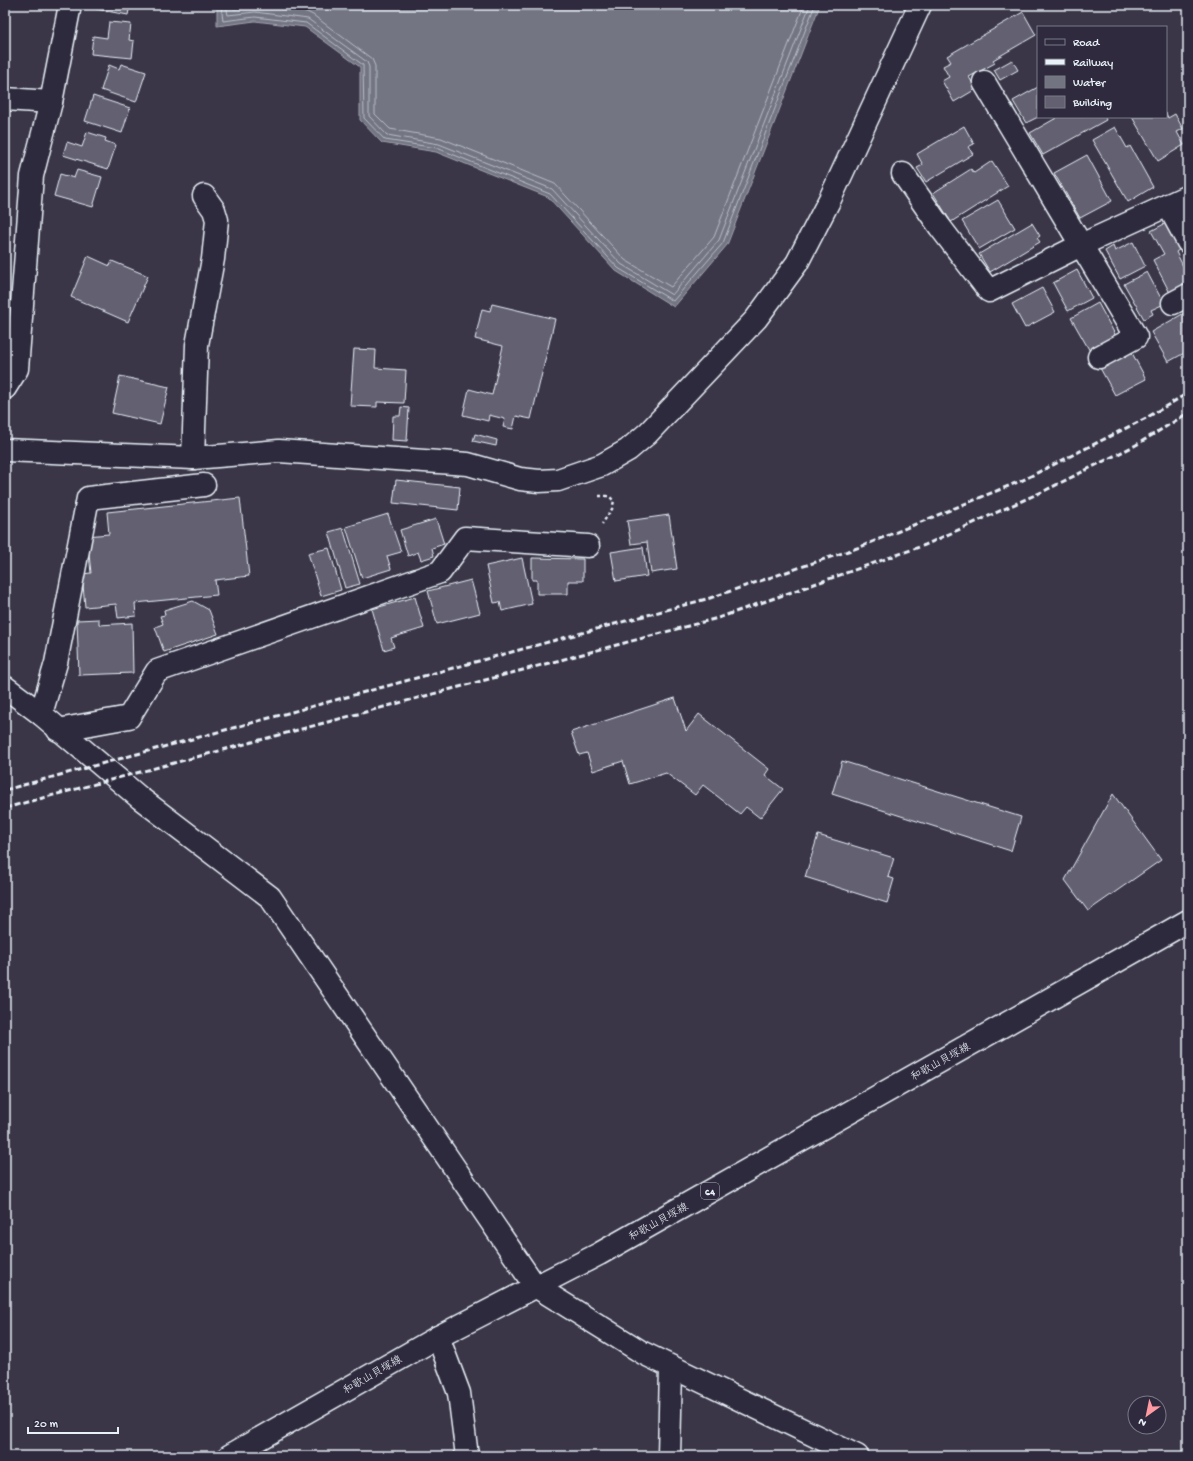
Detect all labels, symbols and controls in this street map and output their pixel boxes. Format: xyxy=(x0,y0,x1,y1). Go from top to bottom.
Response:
legend xyxy=(1037,26,1167,118)
text: Road xyxy=(1073,37,1100,51)
text: Railway xyxy=(1073,57,1113,71)
text: Water xyxy=(1073,77,1107,91)
text: Building xyxy=(1072,97,1112,111)
street label: 和歌山貝塚線 xyxy=(909,1041,973,1084)
road number: 64 xyxy=(701,1183,719,1199)
street label: 和歌山貝塚線 xyxy=(627,1201,691,1244)
street label: 和歌山貝塚線 xyxy=(341,1353,405,1397)
north arrow xyxy=(1127,1395,1167,1435)
scale bar xyxy=(28,1409,118,1435)
text: N xyxy=(1136,1415,1149,1429)
text: 20 m xyxy=(34,1418,59,1432)

